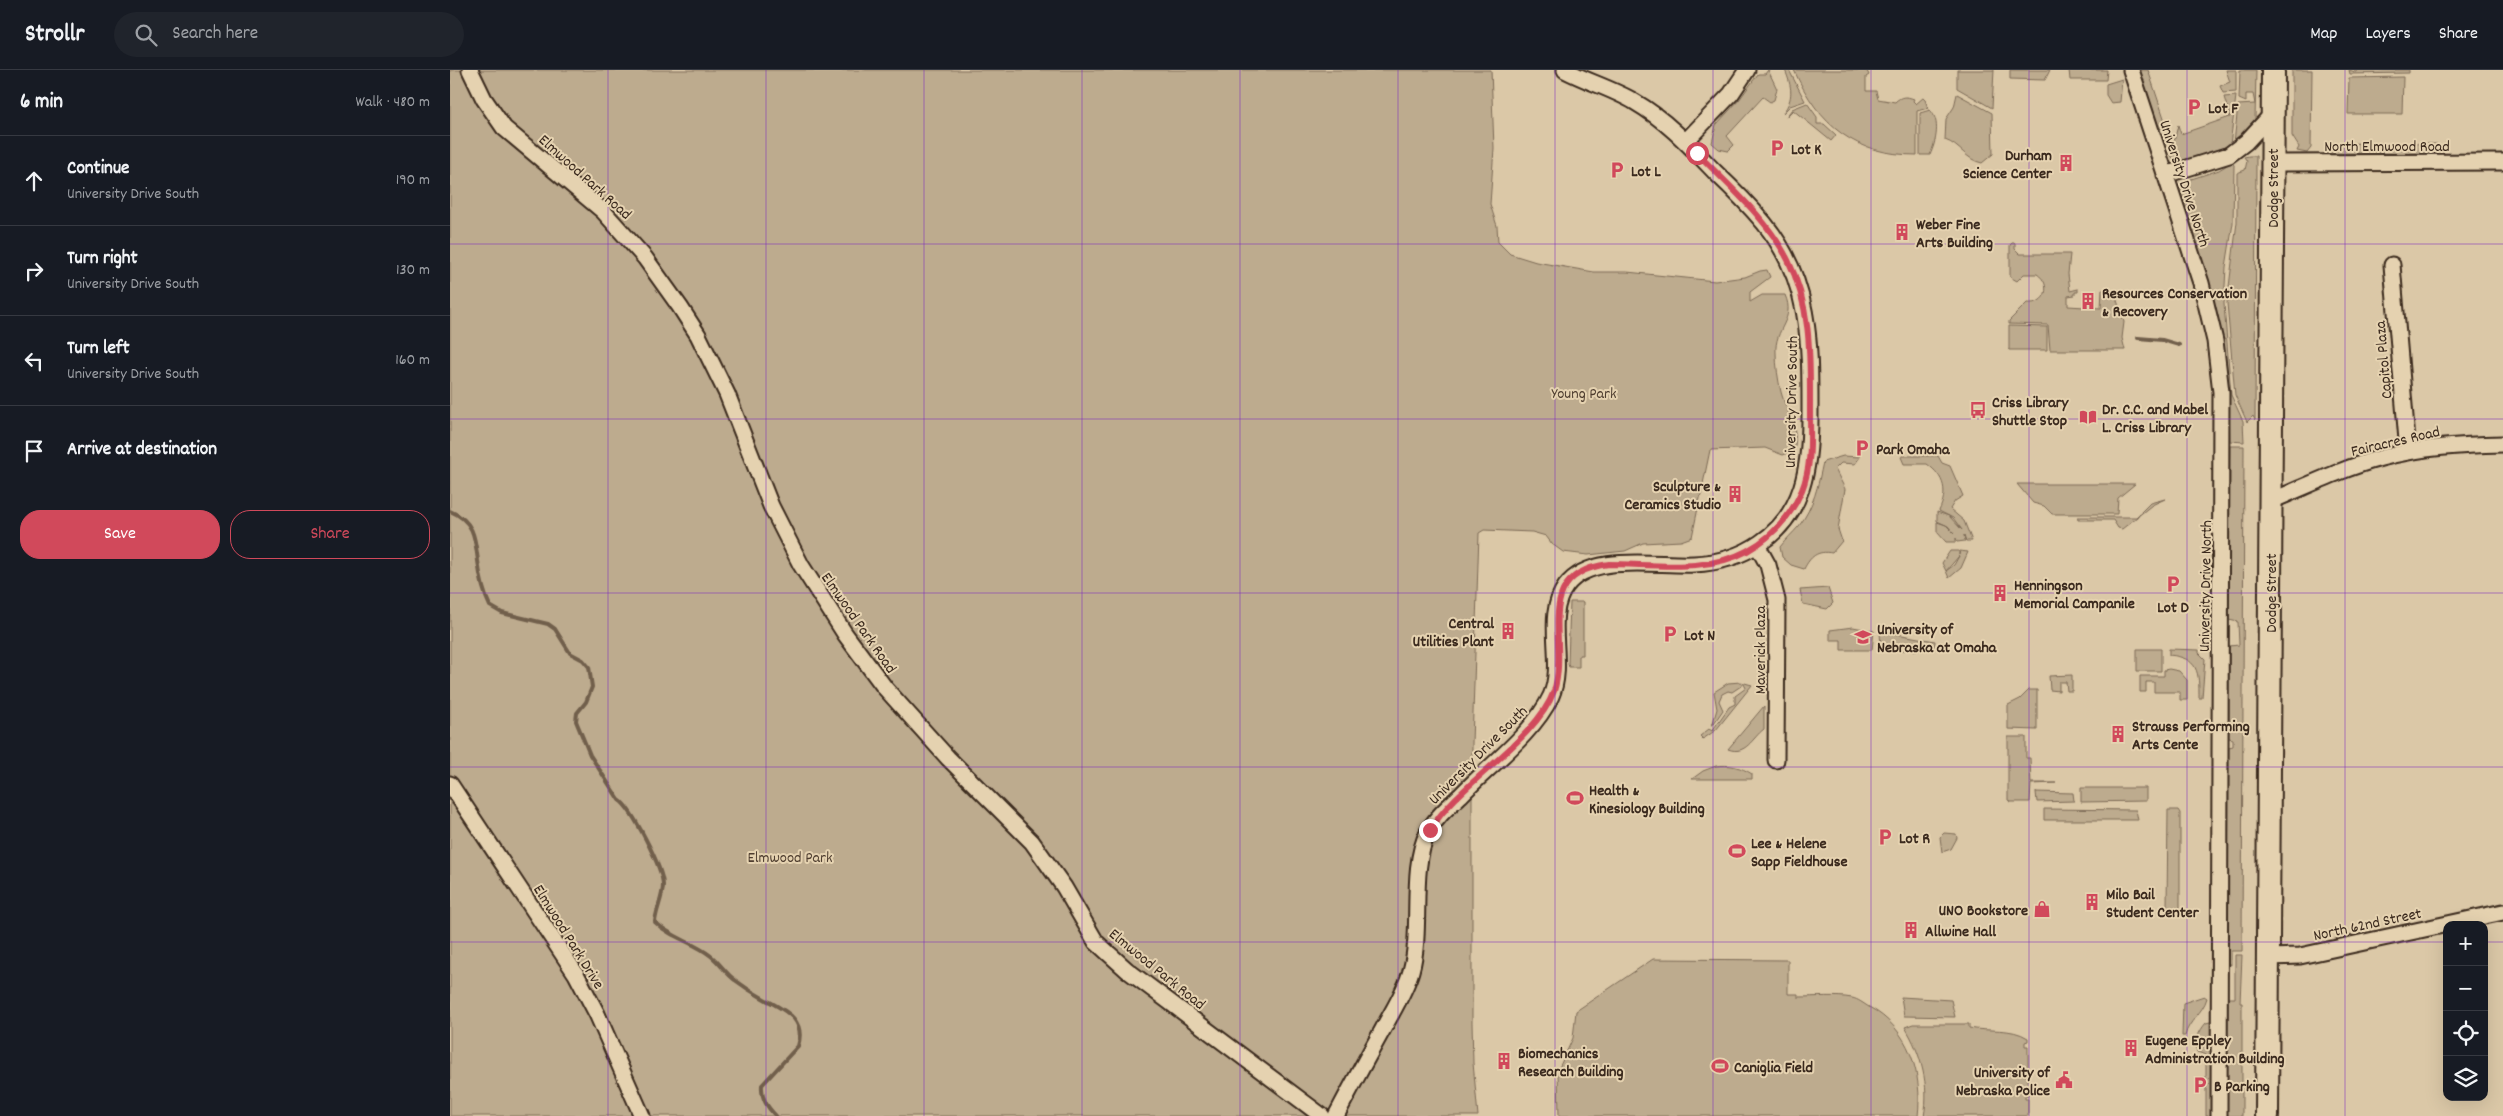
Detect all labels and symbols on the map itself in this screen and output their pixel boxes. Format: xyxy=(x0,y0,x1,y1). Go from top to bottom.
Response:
parking icon: Lot F xyxy=(2184,97,2204,117)
place label: Lot F xyxy=(2208,98,2239,121)
street label: University Drive North xyxy=(2152,117,2215,250)
street label: Elmwood Park Road xyxy=(533,130,636,226)
street label: North Elmwood Road xyxy=(2324,136,2450,159)
parking icon: Lot K xyxy=(1767,138,1787,158)
place label: Lot K xyxy=(1791,139,1822,162)
route start xyxy=(1686,142,1709,165)
place label: Durham Science Center xyxy=(1963,145,2053,186)
street label: Dodge Street xyxy=(2263,148,2286,228)
building icon: Durham Science Center xyxy=(2056,153,2076,173)
parking icon: Lot L xyxy=(1607,160,1627,180)
place label: Lot L xyxy=(1631,161,1661,184)
place label: Weber Fine Arts Building xyxy=(1916,214,1993,255)
building icon: Weber Fine Arts Building xyxy=(1892,222,1912,242)
place label: Resources Conservation & Recovery xyxy=(2102,283,2247,324)
building icon: Resources Conservation & Recovery xyxy=(2078,291,2098,311)
street label: Capitol Plaza xyxy=(2370,319,2399,400)
street label: University Drive South xyxy=(1780,336,1805,468)
park label: Young Park xyxy=(1551,383,1617,406)
place label: Criss Library Shuttle Stop xyxy=(1992,392,2070,433)
place label: Dr. C.C. and Mabel L. Criss Library xyxy=(2102,399,2208,440)
bus stop icon: Criss Library Shuttle Stop xyxy=(1968,400,1988,420)
library icon: Dr. C.C. and Mabel L. Criss Library xyxy=(2078,407,2098,427)
street label: Fairacres Road xyxy=(2349,421,2442,464)
parking icon: Park Omaha xyxy=(1852,438,1872,458)
place label: Park Omaha xyxy=(1876,439,1951,462)
place label: Sculpture & Ceramics Studio xyxy=(1624,476,1721,517)
building icon: Sculpture & Ceramics Studio xyxy=(1725,484,1745,504)
street label: University Drive North xyxy=(2194,520,2219,652)
street label: Dodge Street xyxy=(2261,553,2284,633)
street label: Elmwood Park Road xyxy=(815,568,901,679)
parking icon: Lot D xyxy=(2163,574,2183,594)
place label: Henningson Memorial Campanile xyxy=(2014,575,2135,616)
building icon: Henningson Memorial Campanile xyxy=(1990,583,2010,603)
place label: Lot D xyxy=(2157,597,2189,620)
street label: Maverick Plaza xyxy=(1750,605,1773,694)
place label: Central Utilities Plant xyxy=(1413,613,1494,654)
place label: University of Nebraska at Omaha xyxy=(1877,619,1998,660)
building icon: Central Utilities Plant xyxy=(1498,621,1518,641)
parking icon: Lot N xyxy=(1660,624,1680,644)
place label: Lot N xyxy=(1684,625,1715,648)
school or university icon: University of Nebraska at Omaha xyxy=(1853,627,1873,647)
street label: University Drive South xyxy=(1424,701,1534,811)
place label: Strauss Performing Arts Cente xyxy=(2132,716,2250,757)
building icon: Strauss Performing Arts Cente xyxy=(2108,724,2128,744)
place label: Health & Kinesiology Building xyxy=(1589,780,1705,821)
sports icon: Health & Kinesiology Building xyxy=(1565,788,1585,808)
route end xyxy=(1419,819,1442,842)
parking icon: Lot R xyxy=(1875,827,1895,847)
place label: Lot R xyxy=(1899,828,1930,851)
place label: Lee & Helene Sapp Fieldhouse xyxy=(1751,833,1848,874)
sports icon: Lee & Helene Sapp Fieldhouse xyxy=(1727,841,1747,861)
park label: Elmwood Park xyxy=(747,847,833,870)
street label: Elmwood Park Drive xyxy=(526,881,609,994)
place label: Milo Bail Student Center xyxy=(2106,884,2200,925)
building icon: Milo Bail Student Center xyxy=(2082,892,2102,912)
shop icon: UNO Bookstore xyxy=(2032,899,2052,919)
place label: UNO Bookstore xyxy=(1938,900,2028,923)
street label: North 62nd Street xyxy=(2311,903,2424,948)
building icon: Allwine Hall xyxy=(1901,920,1921,940)
place label: Allwine Hall xyxy=(1925,921,1996,944)
street label: Elmwood Park Road xyxy=(1103,924,1210,1016)
place label: Eugene Eppley Administration Building xyxy=(2145,1030,2285,1071)
building icon: Eugene Eppley Administration Building xyxy=(2121,1038,2141,1058)
place label: Biomechanics Research Building xyxy=(1518,1043,1624,1084)
building icon: Biomechanics Research Building xyxy=(1494,1051,1514,1071)
sports icon: Caniglia Field xyxy=(1710,1056,1730,1076)
place label: Caniglia Field xyxy=(1734,1057,1813,1080)
place label: University of Nebraska Police xyxy=(1956,1062,2051,1103)
public building icon: University of Nebraska Police xyxy=(2054,1070,2074,1090)
parking icon: B Parking xyxy=(2190,1075,2210,1095)
place label: B Parking xyxy=(2214,1076,2270,1099)

